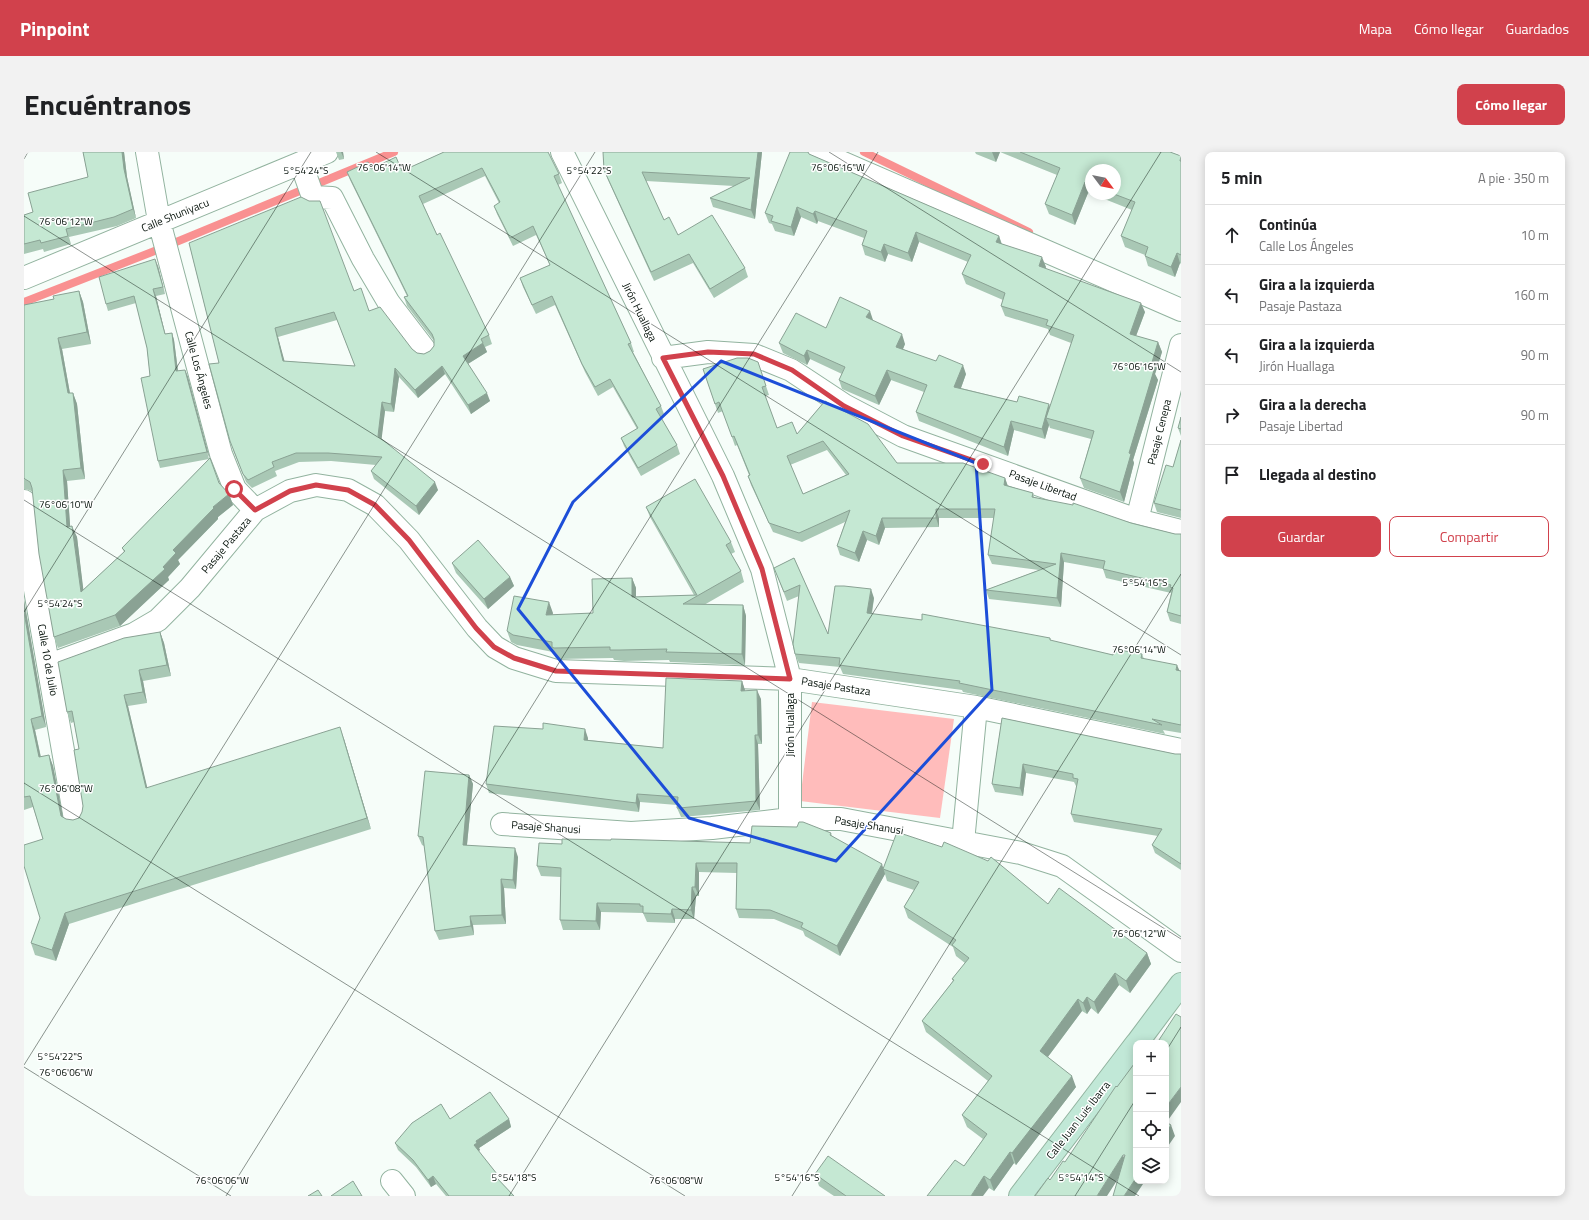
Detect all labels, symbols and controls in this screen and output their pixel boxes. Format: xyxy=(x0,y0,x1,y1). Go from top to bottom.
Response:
text: Pinpoint xyxy=(20,14,89,43)
text: Mapa xyxy=(1359,18,1392,39)
text: Cómo llegar xyxy=(1414,18,1484,39)
text: Guardados xyxy=(1506,18,1569,39)
text: Encuéntranos xyxy=(24,83,191,126)
button: Cómo llegar xyxy=(1457,84,1565,125)
text: 76°06'14"W xyxy=(357,160,411,175)
text: 76°06'16"W xyxy=(811,160,865,175)
text: 5°54'24"S xyxy=(284,163,328,178)
text: 5°54'22"S xyxy=(567,163,611,178)
north arrow xyxy=(1085,164,1121,200)
text: 5 min xyxy=(1221,165,1262,191)
text: A pie · 350 m xyxy=(1478,168,1549,188)
street label: Calle Shuniyacu xyxy=(139,194,211,236)
text: Continúa xyxy=(1259,213,1317,236)
text: 76°06'12"W xyxy=(39,214,93,229)
icon: ahead xyxy=(1221,224,1243,246)
text: 10 m xyxy=(1521,225,1549,245)
text: Calle Los Ángeles xyxy=(1259,236,1354,256)
text: Gira a la izquierda xyxy=(1259,273,1375,296)
street label: Jirón Huallaga xyxy=(619,280,661,345)
icon: left xyxy=(1221,284,1243,306)
text: 160 m xyxy=(1513,285,1549,305)
text: Pasaje Pastaza xyxy=(1259,296,1342,316)
street label: Calle Los Ángeles xyxy=(181,329,217,411)
text: Gira a la izquierda xyxy=(1259,333,1375,356)
icon: left xyxy=(1221,344,1243,366)
text: 90 m xyxy=(1521,345,1549,365)
text: Jirón Huallaga xyxy=(1259,356,1335,376)
text: 76°06'16"W xyxy=(1112,359,1166,374)
text: Gira a la derecha xyxy=(1259,393,1366,416)
street label: Pasaje Cenepa xyxy=(1143,397,1175,467)
icon: right xyxy=(1221,404,1243,426)
text: 90 m xyxy=(1521,405,1549,425)
text: Pasaje Libertad xyxy=(1259,416,1343,436)
route end xyxy=(974,455,992,473)
text: Llegada al destino xyxy=(1259,463,1376,486)
icon: arrive xyxy=(1221,464,1243,486)
street label: Pasaje Libertad xyxy=(1007,465,1079,505)
route start xyxy=(225,480,243,498)
text: 76°06'10"W xyxy=(39,497,93,512)
street label: Pasaje Pastaza xyxy=(197,513,255,577)
button: Guardar xyxy=(1221,516,1381,557)
button: Compartir xyxy=(1389,516,1549,557)
text: 5°54'16"S xyxy=(1123,575,1167,590)
text: 5°54'24"S xyxy=(38,596,82,611)
street label: Calle 10 de Julio xyxy=(34,623,62,697)
text: 76°06'14"W xyxy=(1112,642,1166,657)
street label: Pasaje Pastaza xyxy=(800,673,872,699)
street label: Jirón Huallaga xyxy=(782,693,798,757)
text: 76°06'08"W xyxy=(39,781,93,796)
street label: Pasaje Shanusi xyxy=(833,812,905,838)
street label: Pasaje Shanusi xyxy=(511,817,581,837)
text: 76°06'12"W xyxy=(1112,926,1166,941)
map controls xyxy=(1133,1040,1169,1184)
button: + xyxy=(1133,1040,1169,1076)
text: 5°54'22"S xyxy=(38,1049,82,1064)
text: 76°06'06"W xyxy=(39,1065,93,1080)
button: − xyxy=(1133,1076,1169,1112)
street label: Calle Juan Luis Ibarra xyxy=(1042,1077,1114,1163)
button: locate xyxy=(1133,1112,1169,1148)
button: layers xyxy=(1133,1148,1169,1184)
text: 5°54'18"S xyxy=(492,1170,536,1185)
text: 5°54'16"S xyxy=(775,1170,819,1185)
text: 5°54'14"S xyxy=(1059,1170,1103,1185)
text: 76°06'06"W xyxy=(195,1173,249,1188)
text: 76°06'08"W xyxy=(649,1173,703,1188)

